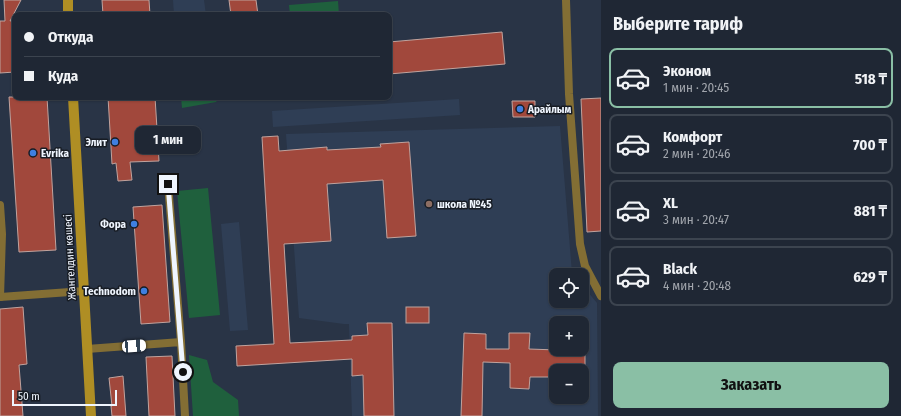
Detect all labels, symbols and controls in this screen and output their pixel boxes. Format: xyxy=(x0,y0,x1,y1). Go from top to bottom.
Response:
text: Выберите тариф xyxy=(613,13,743,35)
text: Откуда xyxy=(48,28,93,46)
icon: car xyxy=(615,60,651,96)
text: Эконом xyxy=(663,62,711,80)
text: Куда xyxy=(48,67,78,85)
text: 518 ₸ xyxy=(855,70,887,88)
text: 1 мин · 20:45 xyxy=(663,80,729,95)
place label: Арайлым xyxy=(527,103,572,116)
marker: Арайлым xyxy=(515,104,525,114)
callout: 1 мин xyxy=(135,126,201,154)
icon: car xyxy=(615,126,651,162)
text: Комфорт xyxy=(663,128,722,146)
text: 1 мин xyxy=(153,132,183,147)
place label: Элит xyxy=(85,136,107,149)
text: 700 ₸ xyxy=(853,136,887,154)
marker: Элит xyxy=(110,137,120,147)
text: 2 мин · 20:46 xyxy=(663,146,730,161)
place label: Evrika xyxy=(41,147,69,160)
marker: Evrika xyxy=(28,148,38,158)
route end xyxy=(159,175,177,193)
icon: car xyxy=(615,192,651,228)
text: XL xyxy=(663,194,678,212)
place label: школа №45 xyxy=(437,198,492,211)
marker: школа №45 xyxy=(424,199,434,209)
text: 881 ₸ xyxy=(854,202,887,220)
text: 3 мин · 20:47 xyxy=(663,212,729,227)
street label: Жангелдин көшесі xyxy=(61,214,79,300)
place label: Фора xyxy=(100,218,127,231)
marker: Фора xyxy=(129,219,139,229)
icon: car xyxy=(615,258,651,294)
text: Black xyxy=(663,260,697,278)
map controls xyxy=(549,268,589,404)
button: locate xyxy=(549,268,589,308)
text: 629 ₸ xyxy=(853,268,887,286)
text: 4 мин · 20:48 xyxy=(663,278,731,293)
place label: Technodom xyxy=(83,285,136,298)
marker: Technodom xyxy=(139,286,149,296)
button: + xyxy=(549,316,589,356)
car xyxy=(122,339,146,353)
button: Заказать xyxy=(613,362,889,408)
route start xyxy=(174,363,192,381)
button: − xyxy=(549,364,589,404)
scale bar xyxy=(12,388,117,407)
text: 50 m xyxy=(18,390,40,403)

